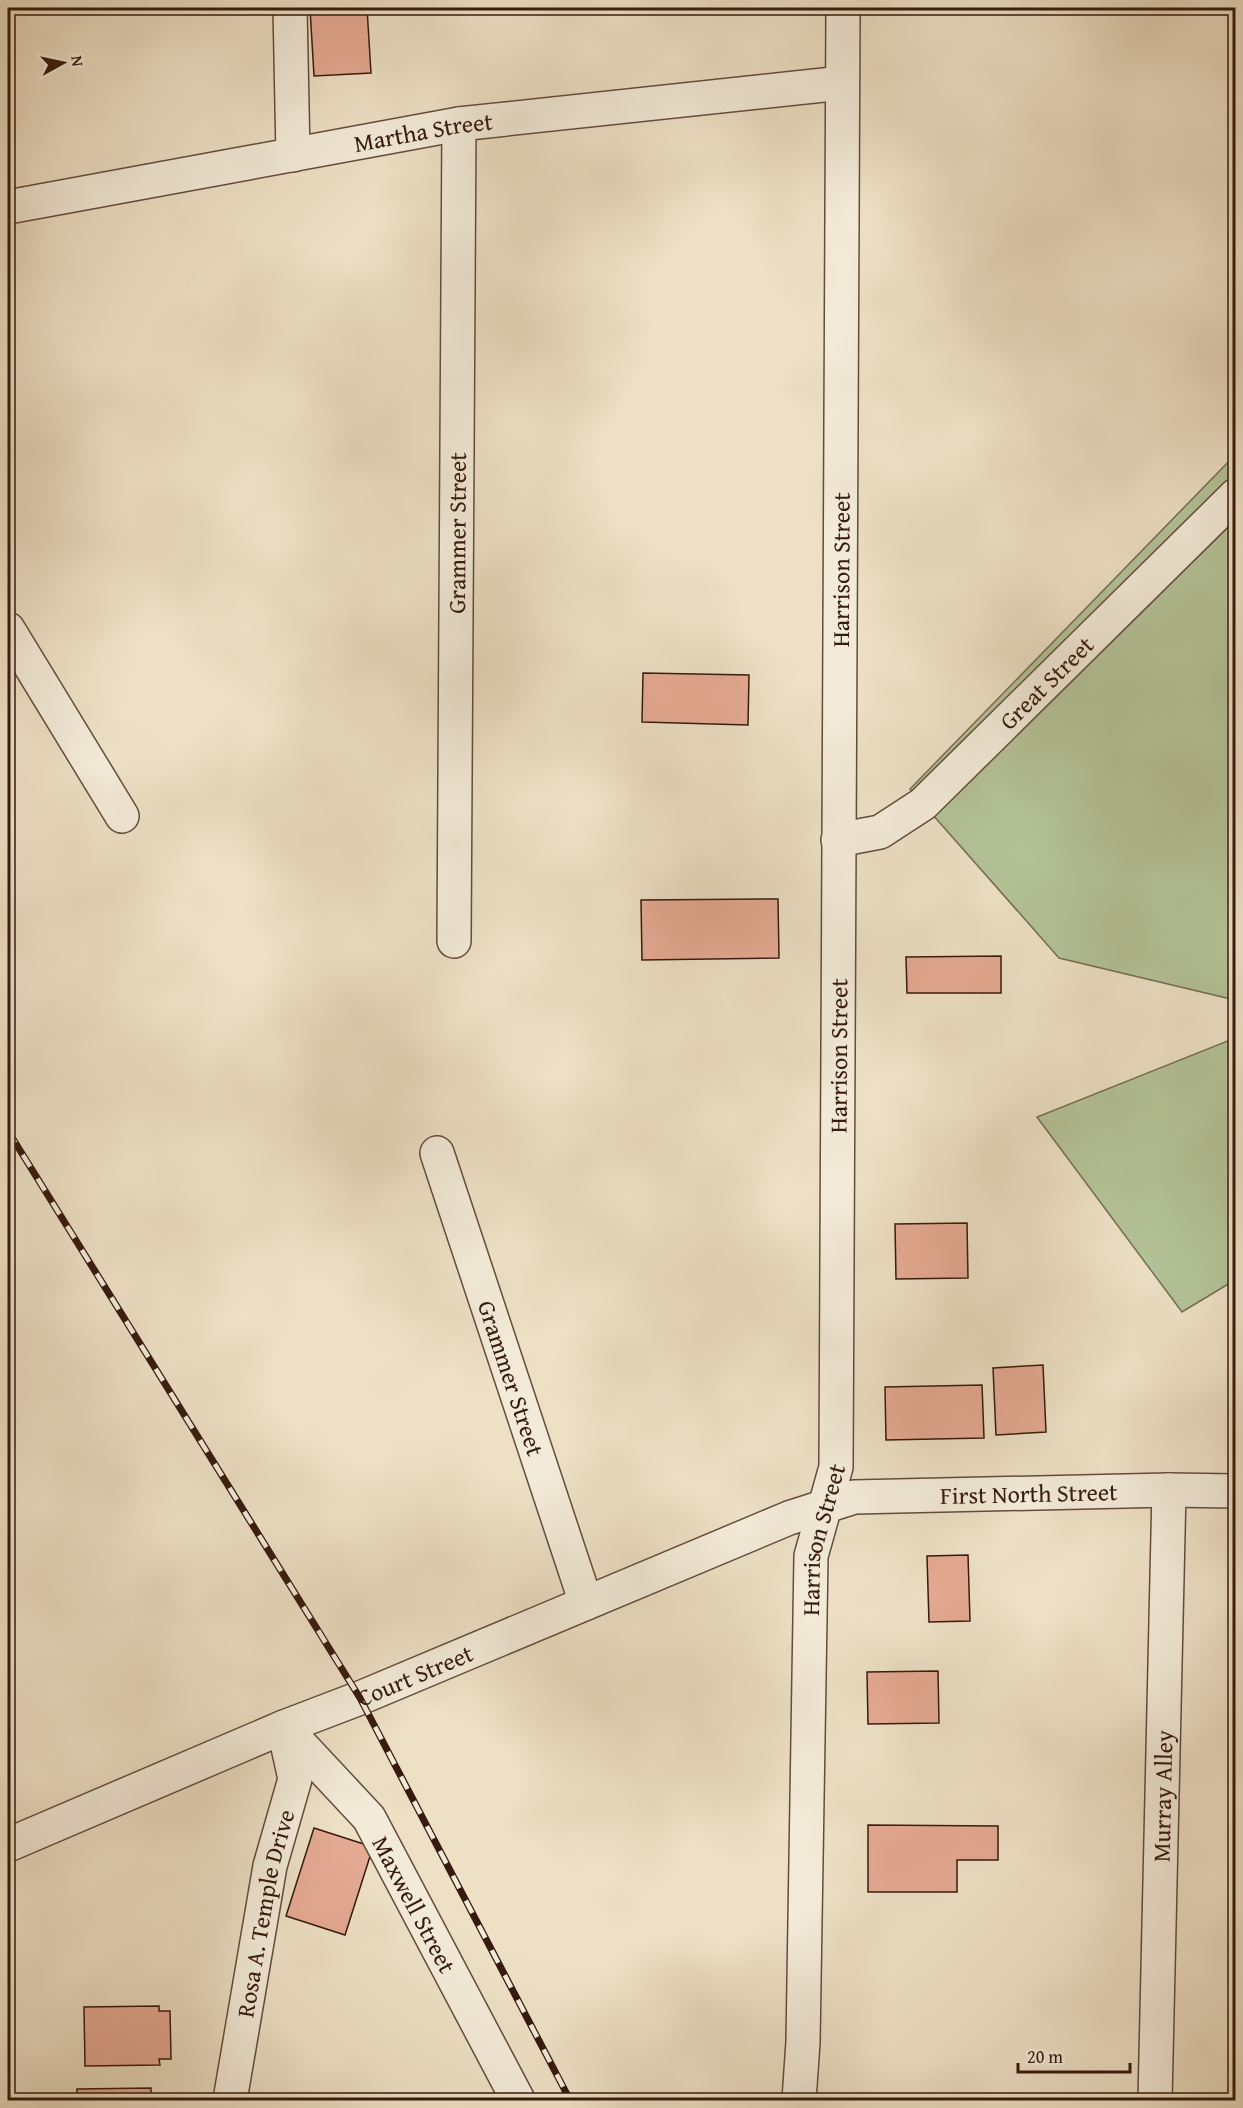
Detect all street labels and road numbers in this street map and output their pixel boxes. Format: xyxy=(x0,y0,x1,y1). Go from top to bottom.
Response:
street label: Martha Street xyxy=(351,103,495,161)
street label: Grammer Street xyxy=(439,452,474,614)
street label: Harrison Street xyxy=(822,491,858,647)
street label: Great Street xyxy=(991,627,1102,737)
street label: Harrison Street xyxy=(820,977,856,1133)
street label: Grammer Street xyxy=(469,1296,554,1461)
street label: Harrison Street xyxy=(793,1459,854,1616)
street label: First North Street xyxy=(940,1474,1119,1513)
street label: Court Street xyxy=(352,1635,479,1715)
street label: Murray Alley xyxy=(1143,1730,1181,1863)
street label: Rosa A. Temple Drive xyxy=(227,1805,303,2020)
street label: Maxwell Street xyxy=(364,1829,465,1979)

